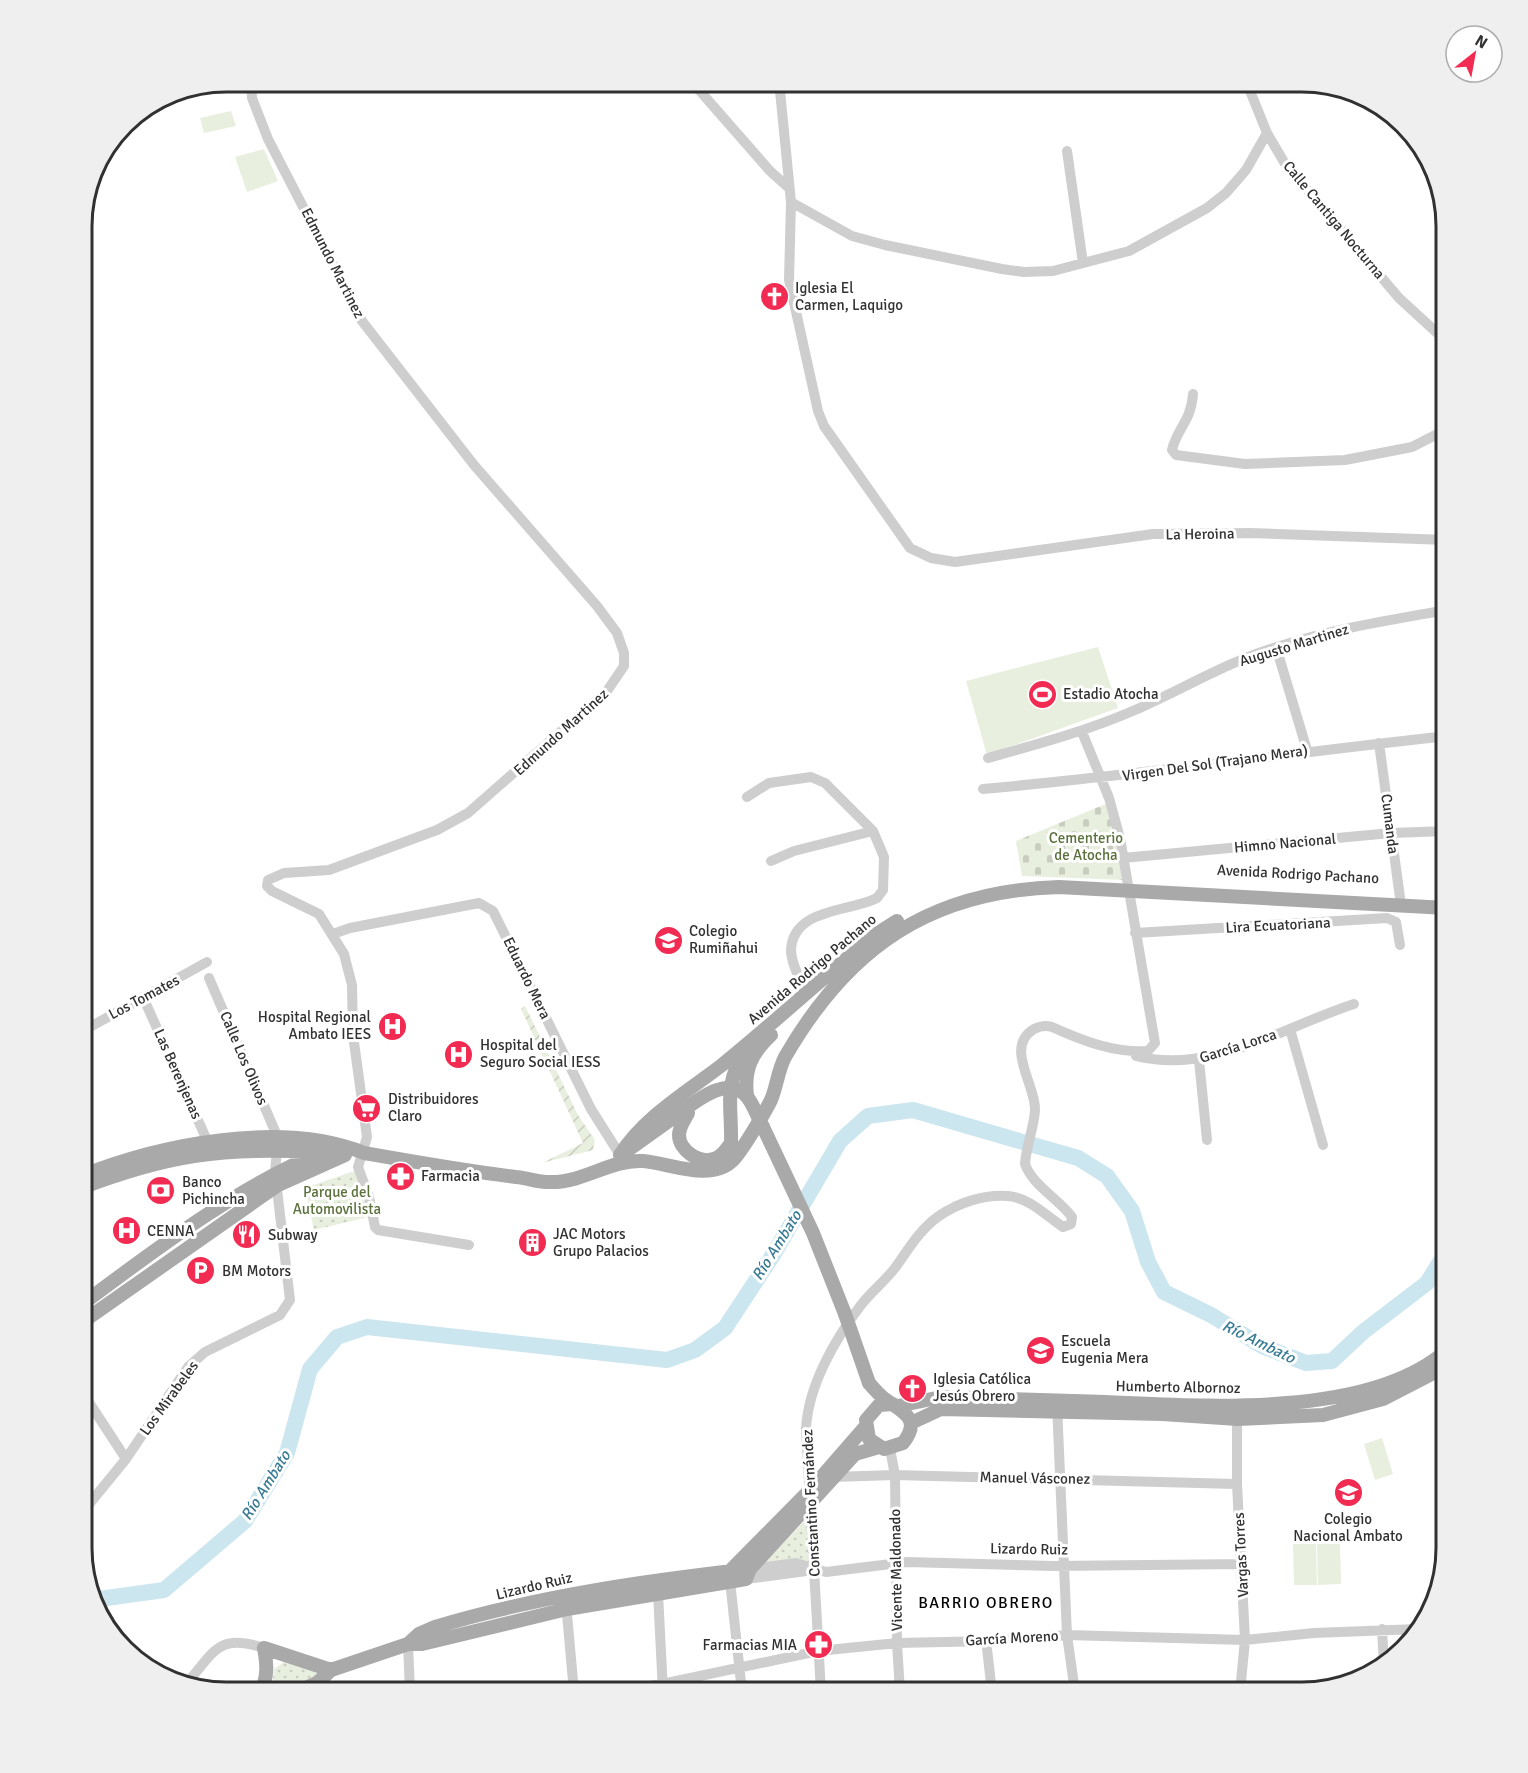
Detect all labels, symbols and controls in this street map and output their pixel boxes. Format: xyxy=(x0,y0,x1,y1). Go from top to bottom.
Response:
north arrow xyxy=(1444,24,1504,84)
text: N xyxy=(1471,31,1491,53)
street label: Calle Cantiga Nocturna xyxy=(1279,157,1389,283)
street label: Edmundo Martinez xyxy=(298,205,369,321)
place label: Iglesia El Carmen, Laquigo xyxy=(795,279,903,314)
church icon: Iglesia El Carmen, Laquigo xyxy=(758,281,790,313)
street label: La Heroina xyxy=(1165,524,1235,544)
street label: Augusto Martinez xyxy=(1237,620,1351,670)
sports icon: Estadio Atocha xyxy=(1026,678,1058,710)
street label: Edmundo Martinez xyxy=(510,685,612,779)
place label: Estadio Atocha xyxy=(1063,685,1159,703)
street label: Virgen Del Sol (Trajano Mera) xyxy=(1121,741,1309,785)
street label: Cumanda xyxy=(1377,793,1403,855)
park label: Cementerio de Atocha xyxy=(1049,829,1123,864)
street label: Himno Nacional xyxy=(1233,830,1337,856)
street label: Avenida Rodrigo Pachano xyxy=(1217,861,1380,887)
street label: Avenida Rodrigo Pachano xyxy=(744,910,880,1028)
street label: Lira Ecuatoriana xyxy=(1225,913,1331,937)
place label: Colegio Rumiñahui xyxy=(689,922,758,957)
school or university icon: Colegio Rumiñahui xyxy=(652,924,684,956)
street label: Eduardo Mera xyxy=(499,934,555,1022)
street label: Los Tomates xyxy=(106,971,183,1023)
street label: Calle Los Olivos xyxy=(216,1008,272,1108)
place label: Hospital Regional Ambato IEES xyxy=(258,1008,371,1043)
hospital icon: Hospital Regional Ambato IEES xyxy=(376,1010,408,1042)
street label: García Lorca xyxy=(1197,1025,1279,1067)
street label: Las Berenjenas xyxy=(150,1026,206,1122)
place label: Hospital del Seguro Social IESS xyxy=(480,1036,601,1071)
hospital icon: Hospital del Seguro Social IESS xyxy=(443,1038,475,1070)
place label: Distribuidores Claro xyxy=(388,1090,479,1125)
supermarket icon: Distribuidores Claro xyxy=(351,1092,383,1124)
pharmacy icon: Farmacia xyxy=(384,1160,416,1192)
place label: Farmacia xyxy=(421,1167,480,1185)
place label: Banco Pichincha xyxy=(182,1173,245,1208)
bank icon: Banco Pichincha xyxy=(145,1175,177,1207)
park label: Parque del Automovilista xyxy=(293,1183,381,1218)
water label: Río Ambato xyxy=(748,1206,806,1284)
hospital icon: CENNA xyxy=(110,1215,142,1247)
restaurant icon: Subway xyxy=(231,1219,263,1251)
place label: CENNA xyxy=(147,1222,194,1240)
place label: JAC Motors Grupo Palacios xyxy=(553,1225,649,1260)
place label: Subway xyxy=(268,1226,318,1244)
building icon: JAC Motors Grupo Palacios xyxy=(516,1227,548,1259)
parking icon: BM Motors xyxy=(185,1255,217,1287)
place label: BM Motors xyxy=(222,1262,292,1280)
water label: Río Ambato xyxy=(1219,1316,1299,1368)
place label: Escuela Eugenia Mera xyxy=(1061,1332,1149,1367)
school or university icon: Escuela Eugenia Mera xyxy=(1024,1334,1056,1366)
street label: Los Mirabeles xyxy=(136,1357,202,1439)
place label: Iglesia Católica Jesús Obrero xyxy=(933,1370,1031,1405)
church icon: Iglesia Católica Jesús Obrero xyxy=(896,1372,928,1404)
street label: Humberto Albornoz xyxy=(1115,1377,1241,1397)
street label: Constantino Fernández xyxy=(798,1428,824,1577)
water label: Río Ambato xyxy=(237,1446,295,1524)
street label: Manuel Vásconez xyxy=(980,1468,1091,1488)
school or university icon: Colegio Nacional Ambato xyxy=(1332,1476,1364,1508)
street label: Vicente Maldonado xyxy=(886,1508,906,1631)
place label: Colegio Nacional Ambato xyxy=(1293,1510,1403,1545)
street label: Vargas Torres xyxy=(1230,1512,1252,1598)
street label: Lizardo Ruiz xyxy=(990,1539,1068,1559)
street label: Lizardo Ruiz xyxy=(494,1568,574,1604)
district label: BARRIO OBRERO xyxy=(918,1593,1054,1613)
street label: García Moreno xyxy=(965,1627,1059,1649)
pharmacy icon: Farmacias MIA xyxy=(802,1629,834,1661)
place label: Farmacias MIA xyxy=(703,1636,797,1654)

